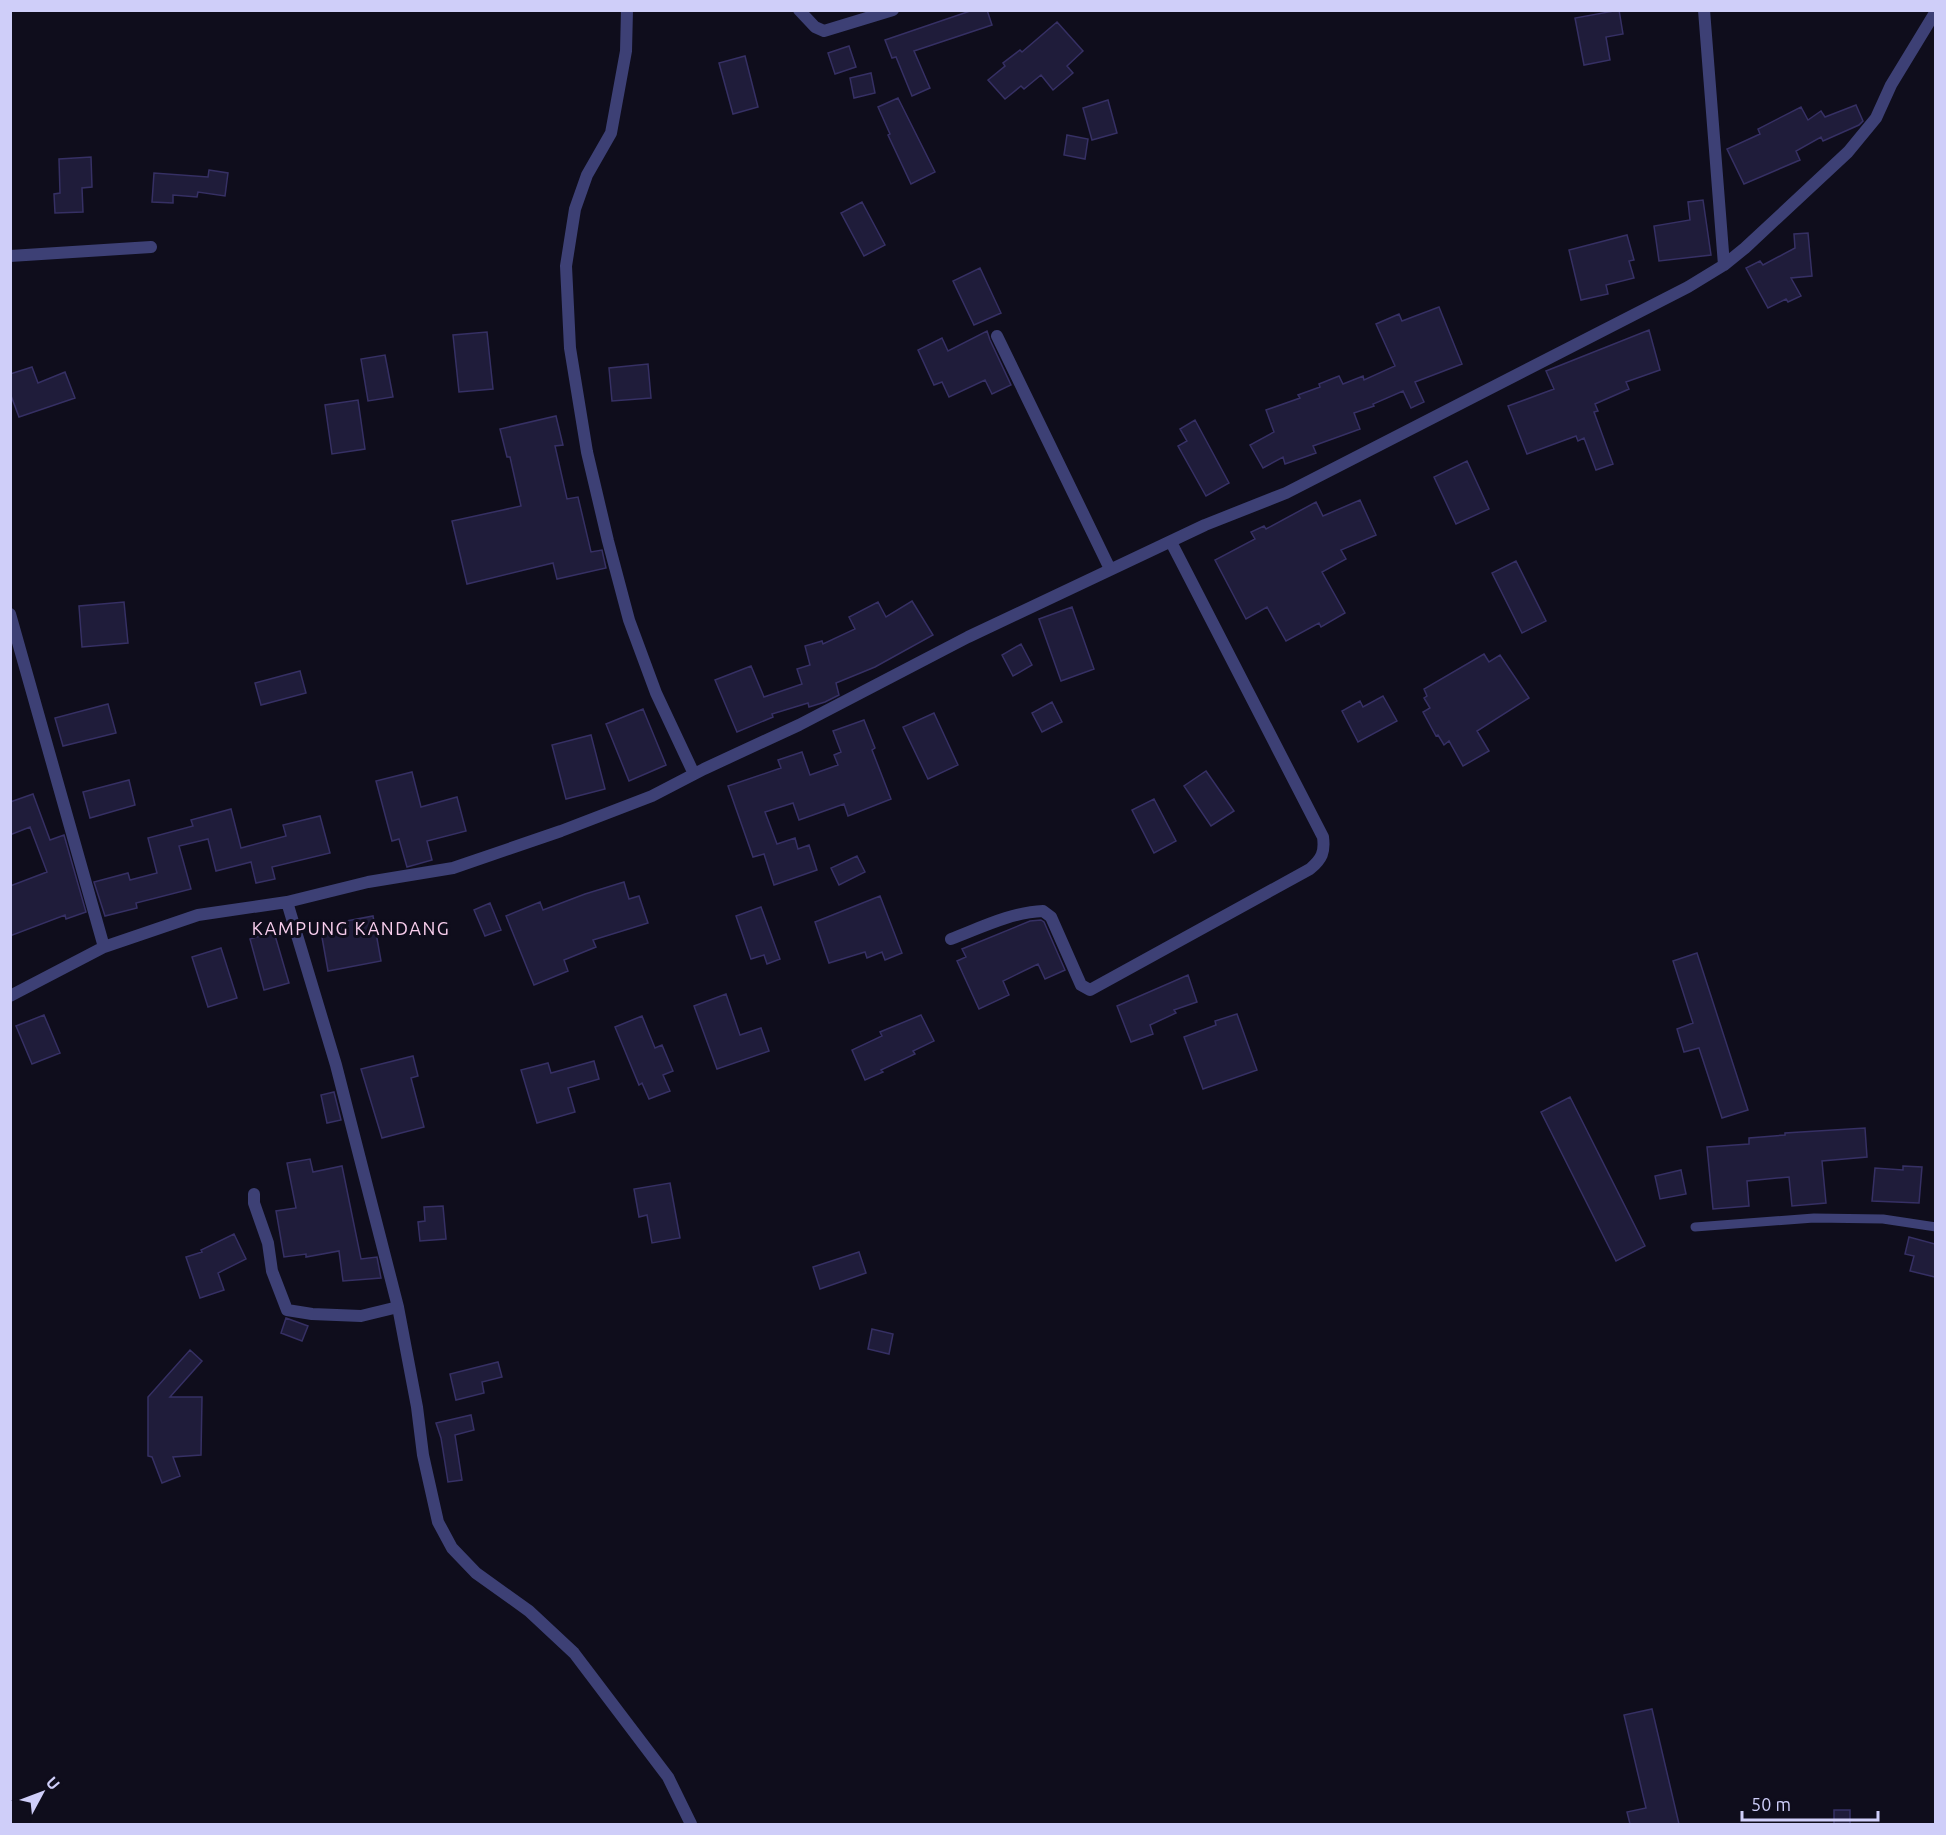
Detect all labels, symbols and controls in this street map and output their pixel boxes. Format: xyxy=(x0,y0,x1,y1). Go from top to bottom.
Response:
district label: KAMPUNG KANDANG xyxy=(252,918,450,938)
north arrow xyxy=(12,1763,72,1823)
text: U xyxy=(43,1773,64,1793)
scale bar xyxy=(1742,1784,1878,1822)
text: 50 m xyxy=(1751,1794,1791,1814)

